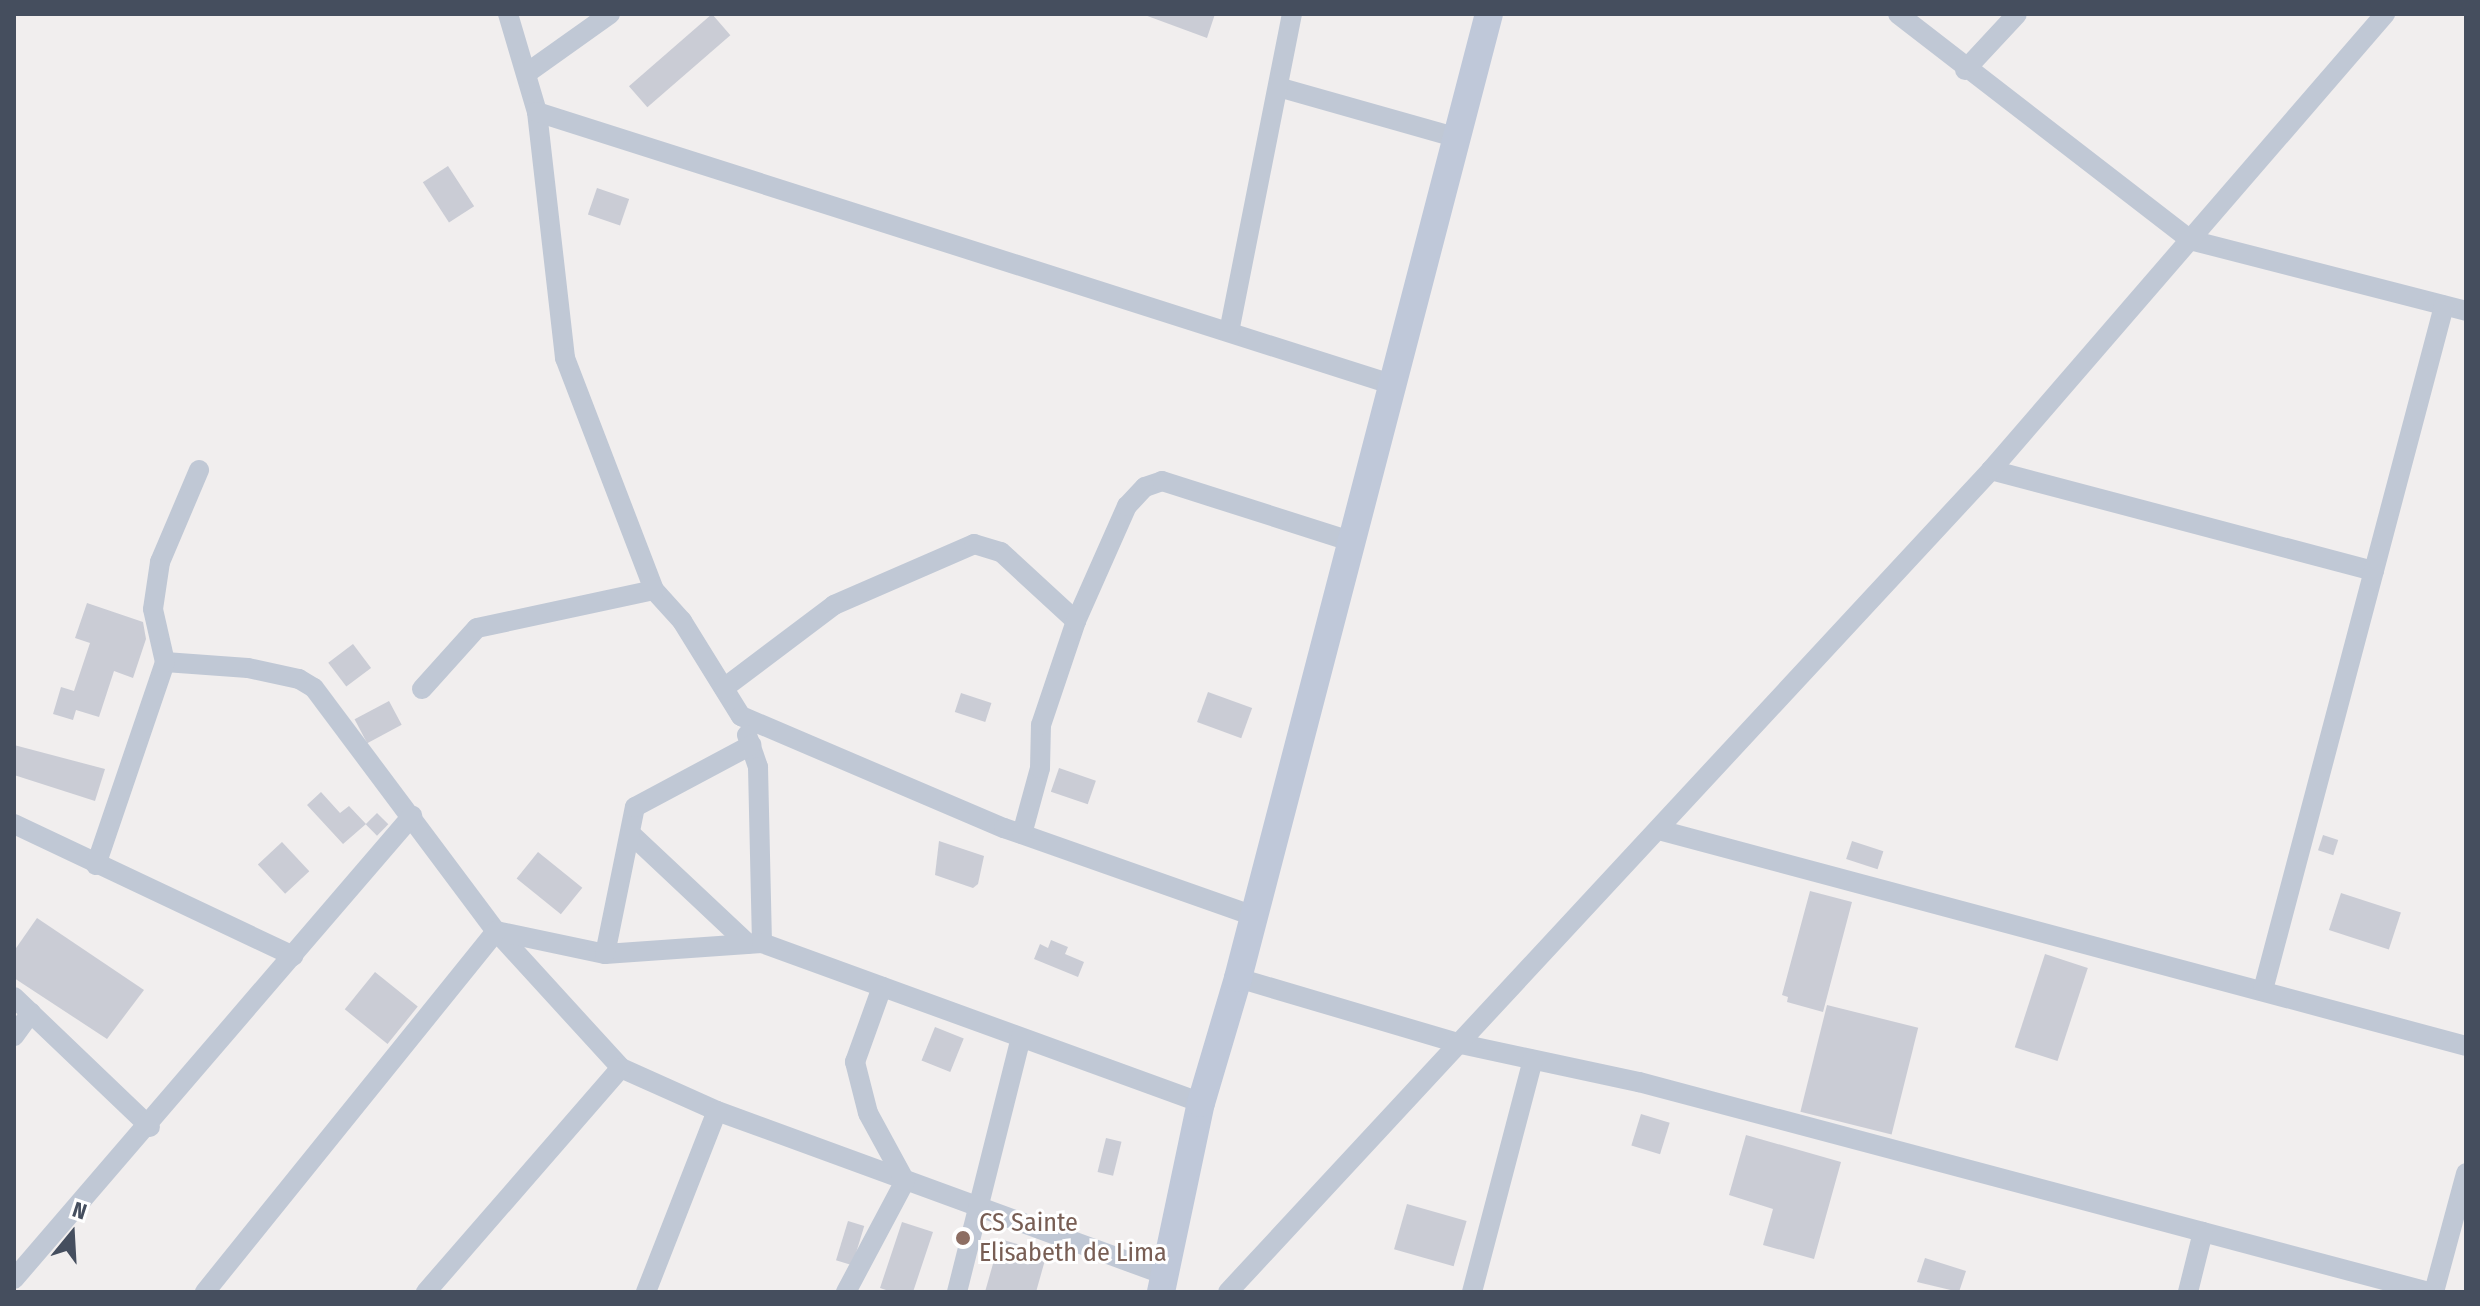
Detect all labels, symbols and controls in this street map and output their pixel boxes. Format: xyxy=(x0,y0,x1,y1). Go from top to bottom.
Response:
north arrow xyxy=(32,1194,112,1274)
text: N xyxy=(69,1196,90,1226)
place label: CS Sainte Elisabeth de Lima xyxy=(979,1207,1167,1268)
marker: CS Sainte Elisabeth de Lima xyxy=(954,1229,972,1247)

